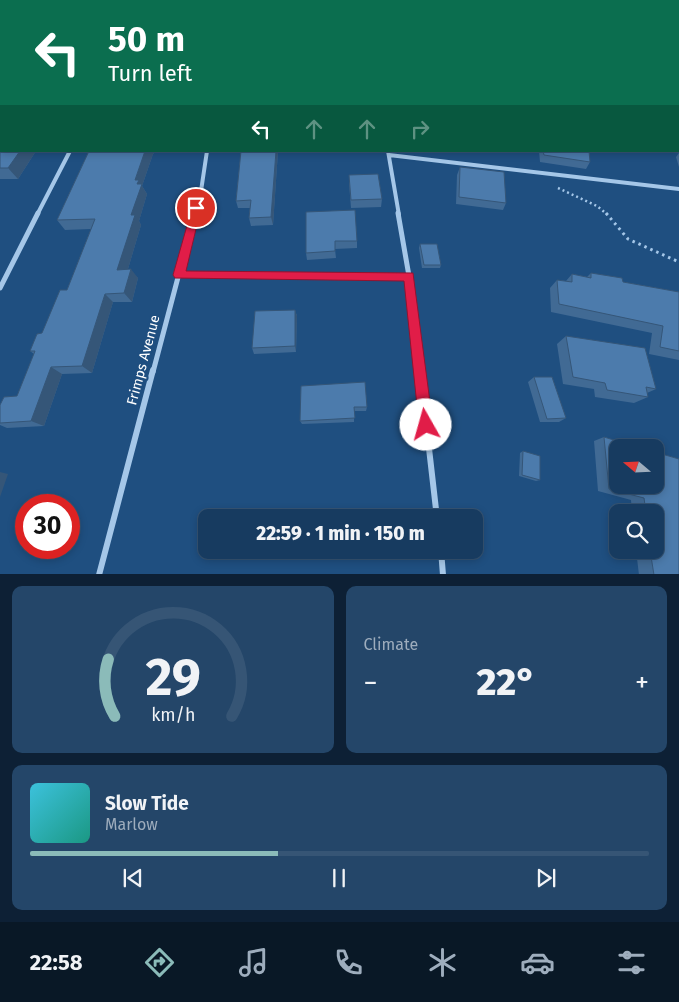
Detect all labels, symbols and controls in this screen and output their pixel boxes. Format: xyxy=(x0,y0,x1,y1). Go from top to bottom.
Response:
text: 50 m xyxy=(108,18,185,60)
icon: left xyxy=(25,20,90,85)
text: Turn left xyxy=(108,60,192,87)
icon: left xyxy=(247,115,275,143)
icon: ahead xyxy=(300,115,328,143)
icon: ahead xyxy=(353,115,381,143)
icon: right xyxy=(406,115,434,143)
pin xyxy=(175,187,217,229)
icon: arrive xyxy=(182,194,210,222)
street label: Frimps Avenue xyxy=(123,313,164,407)
position arrow xyxy=(399,398,451,450)
north arrow xyxy=(609,439,664,494)
map controls xyxy=(609,439,664,559)
speed limit sign: 30 xyxy=(15,494,80,559)
button: search xyxy=(609,504,664,559)
text: 22:59 · 1 min · 150 m xyxy=(256,522,425,545)
text: Climate xyxy=(364,635,418,654)
text: 29 xyxy=(145,646,200,709)
text: 22° xyxy=(477,659,536,705)
text: − xyxy=(364,666,378,699)
text: + xyxy=(635,666,649,699)
text: km/h xyxy=(151,704,195,726)
text: Slow Tide xyxy=(105,792,189,815)
text: Marlow xyxy=(105,815,158,834)
icon: previous xyxy=(119,864,147,892)
icon: pause xyxy=(325,864,353,892)
icon: next xyxy=(532,864,560,892)
icon: directions xyxy=(142,945,177,980)
icon: music xyxy=(236,945,271,980)
icon: phone xyxy=(331,945,366,980)
icon: climate xyxy=(425,945,460,980)
icon: car xyxy=(520,945,555,980)
icon: filters xyxy=(614,945,649,980)
text: 22:58 xyxy=(30,949,83,976)

